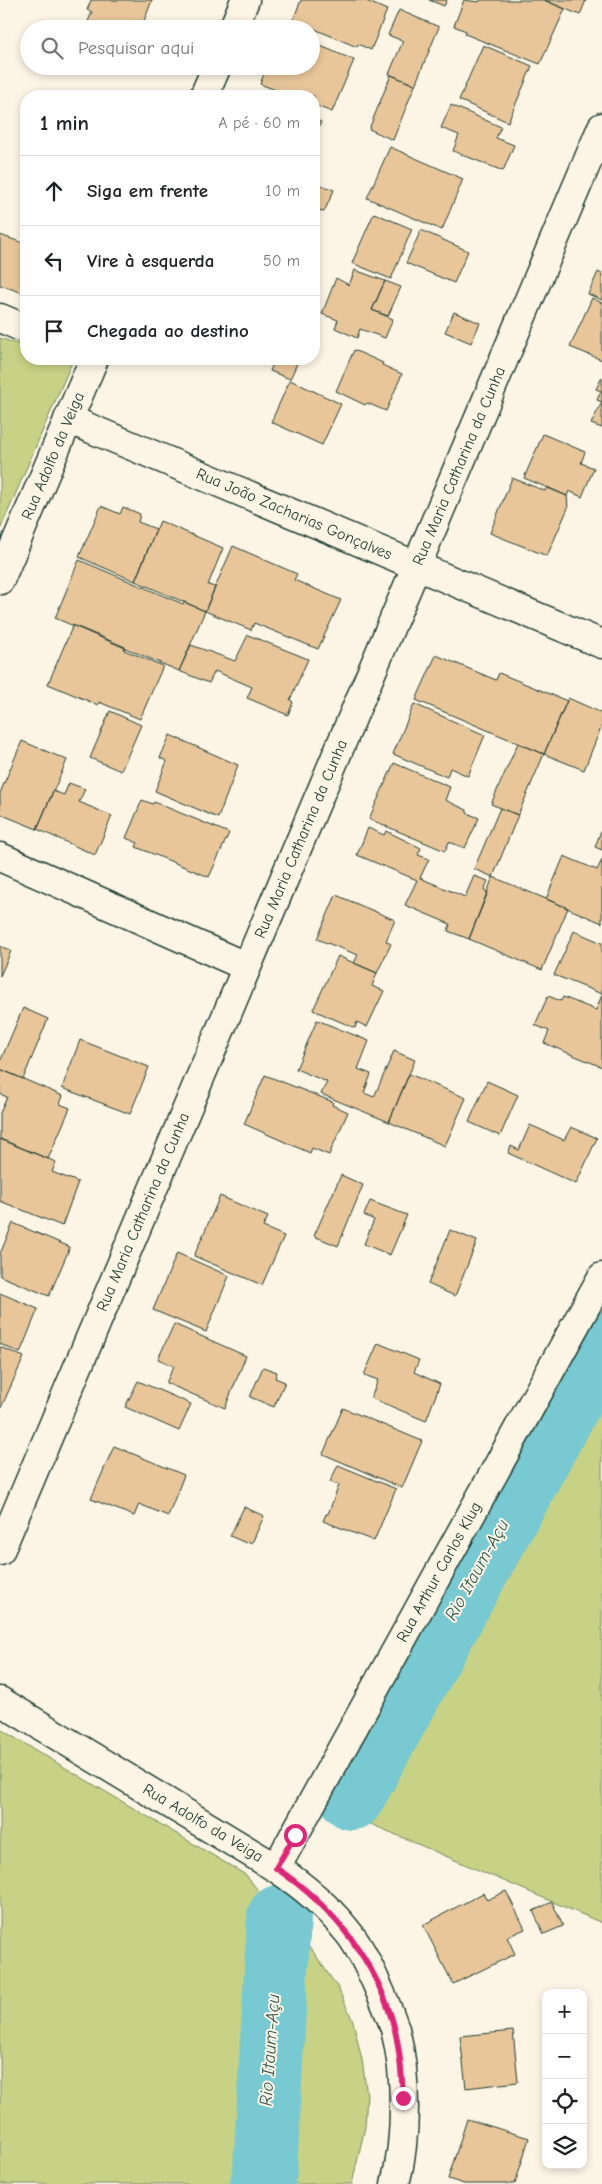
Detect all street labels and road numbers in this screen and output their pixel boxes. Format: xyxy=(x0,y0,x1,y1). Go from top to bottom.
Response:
street label: Rua Maria Catharina da Cunha xyxy=(409,364,509,568)
street label: Rua Adolfo da Veiga xyxy=(18,389,88,523)
street label: Rua João Zacharias Gonçalves xyxy=(193,465,395,564)
street label: Rua Maria Catharina da Cunha xyxy=(251,737,351,941)
street label: Rua Maria Catharina da Cunha xyxy=(93,1110,193,1314)
street label: Rua Arthur Carlos Klug xyxy=(393,1499,485,1645)
street label: Rua Adolfo da Veiga xyxy=(140,1780,266,1866)

